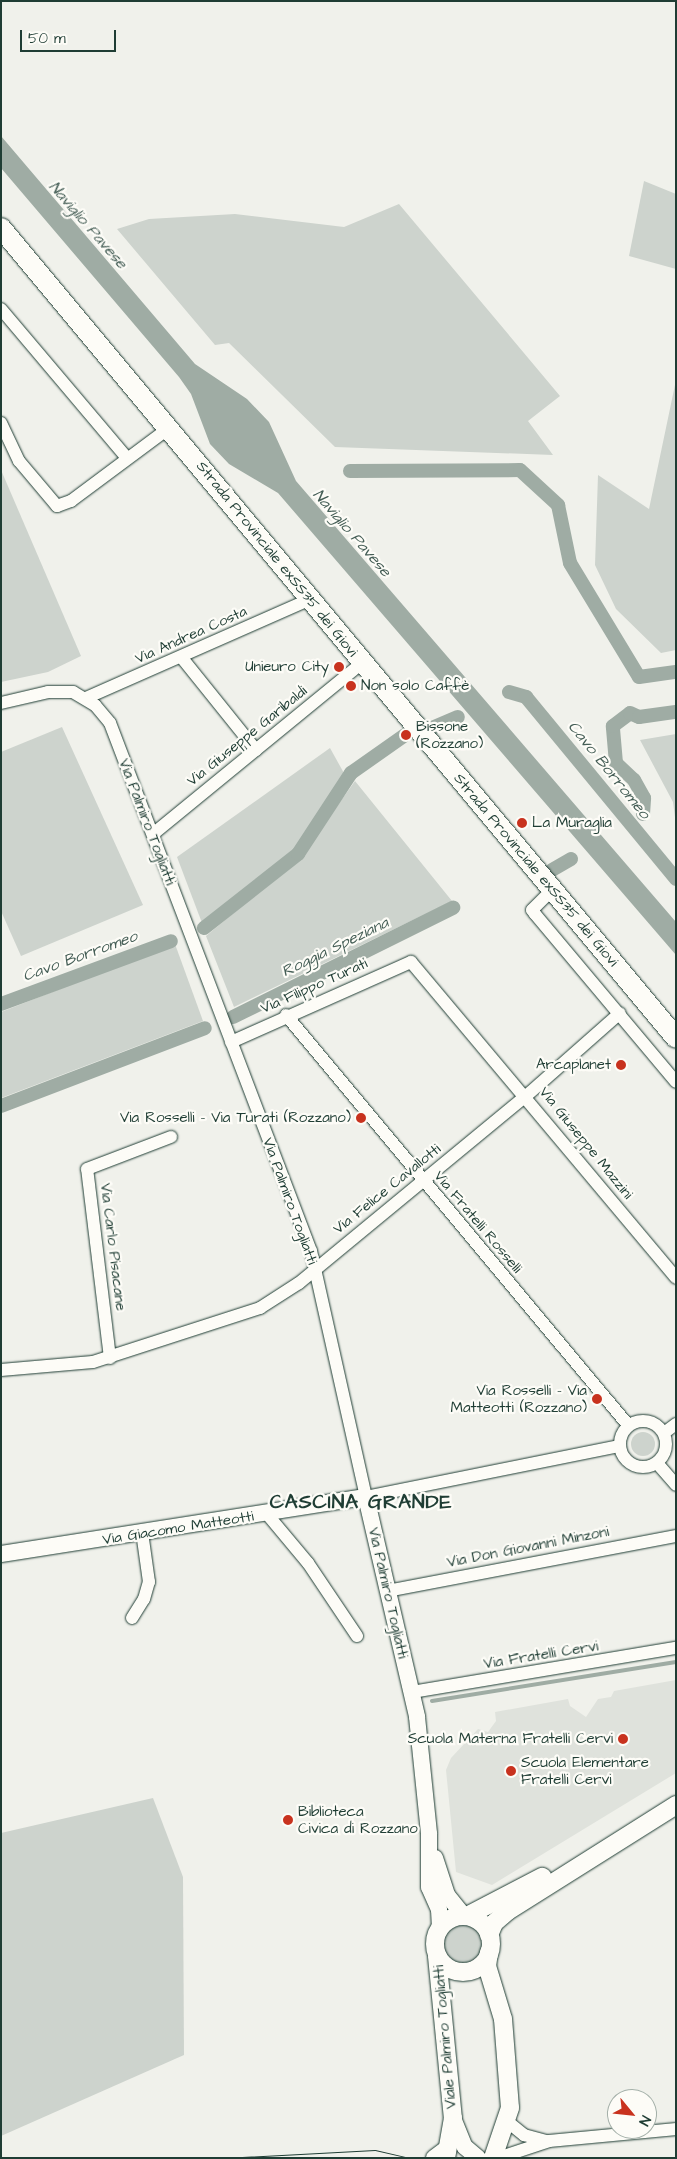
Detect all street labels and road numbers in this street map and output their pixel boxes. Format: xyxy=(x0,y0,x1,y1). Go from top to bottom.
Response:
street label: Strada Provinciale exSS35 dei Giovi xyxy=(192,458,362,660)
street label: Via Andrea Costa xyxy=(132,602,250,668)
street label: Via Giuseppe Garibaldi xyxy=(183,682,311,790)
street label: Via Palmiro Togliatti xyxy=(115,756,179,888)
street label: Strada Provinciale exSS35 dei Giovi xyxy=(450,770,622,970)
street label: Via Filippo Turati xyxy=(258,954,370,1018)
street label: Via Giuseppe Mazzini xyxy=(535,1083,637,1203)
street label: Via Palmiro Togliatti xyxy=(259,1135,321,1267)
street label: Via Felice Cavallotti xyxy=(330,1140,444,1238)
street label: Via Fratelli Rosselli xyxy=(430,1167,526,1277)
street label: Via Carlo Pisacane xyxy=(96,1182,130,1312)
street label: Via Giacomo Matteotti xyxy=(101,1507,255,1549)
street label: Via Don Giovanni Minzoni xyxy=(446,1522,610,1572)
street label: Via Palmiro Togliatti xyxy=(364,1526,412,1660)
street label: Via Fratelli Cervi xyxy=(482,1637,600,1673)
street label: Viale Palmiro Togliatti xyxy=(430,1964,460,2110)

